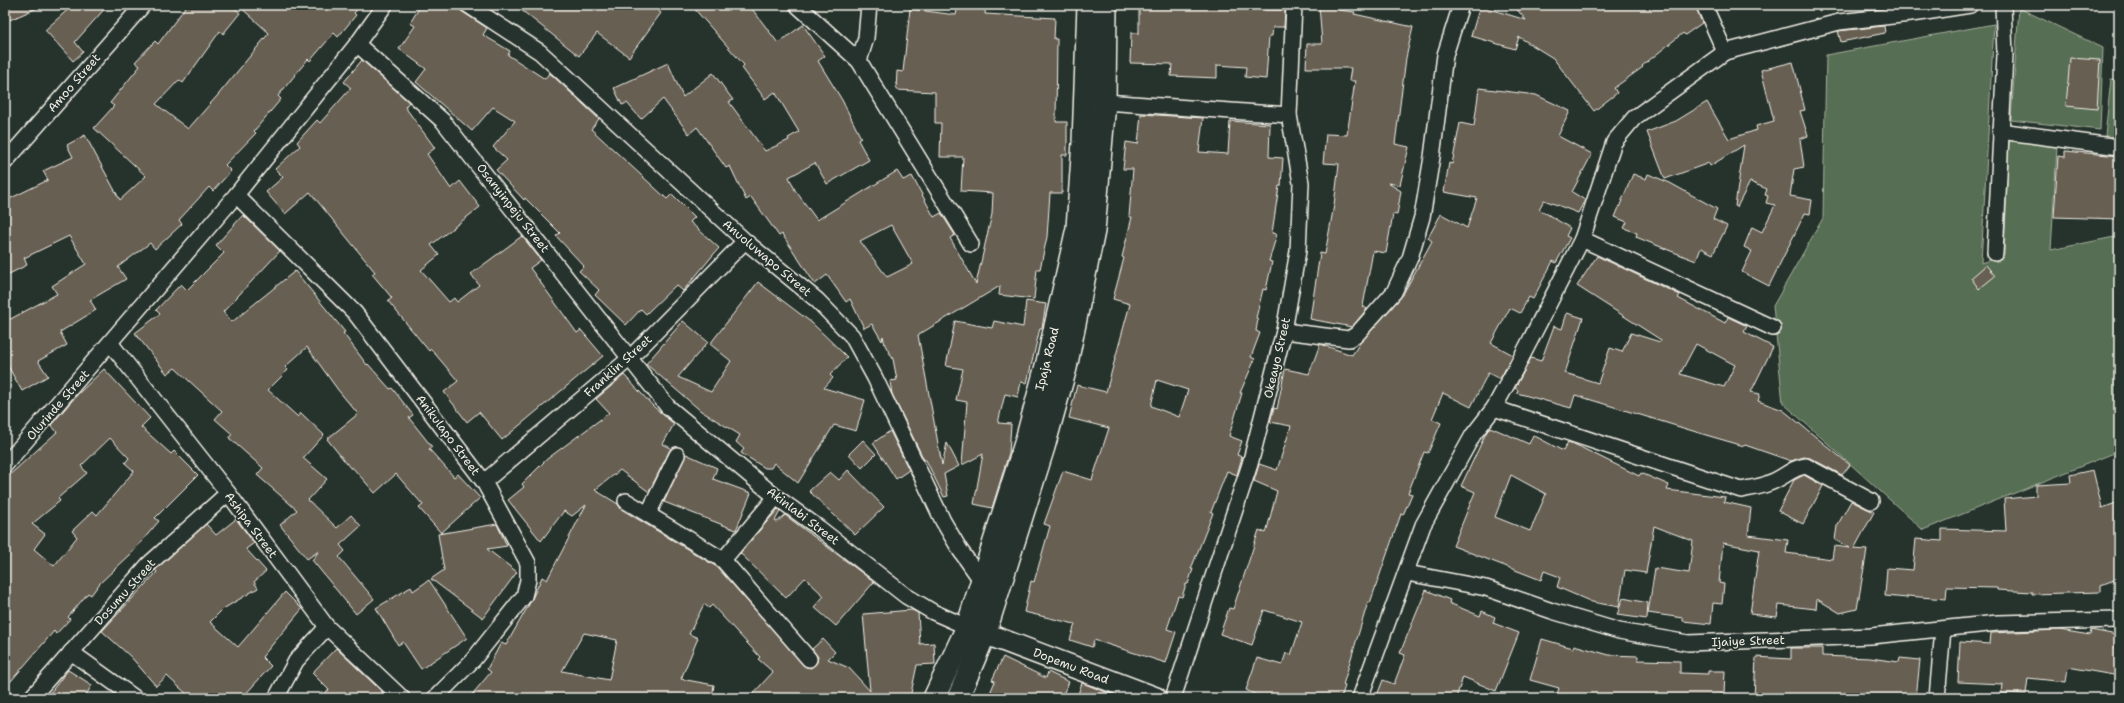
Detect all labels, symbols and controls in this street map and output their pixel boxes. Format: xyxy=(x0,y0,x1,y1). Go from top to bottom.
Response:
street label: Amoo Street xyxy=(44,50,104,116)
street label: Osanyinpeju Street xyxy=(473,160,553,256)
street label: Anuoluwapo Street xyxy=(719,216,815,300)
street label: Okeayo Street xyxy=(1260,316,1294,400)
street label: Ipaja Road xyxy=(1031,325,1063,393)
street label: Franklin Street xyxy=(581,331,655,401)
street label: Olurinde Street xyxy=(23,366,93,444)
street label: Anikulapo Street xyxy=(412,391,484,479)
street label: Akinlabi Street xyxy=(764,484,842,548)
street label: Ashipa Street xyxy=(221,489,281,561)
street label: Dosumu Street xyxy=(91,555,159,629)
street label: Ijaiye Street xyxy=(1711,632,1785,650)
street label: Dopemu Road xyxy=(1031,644,1112,688)

